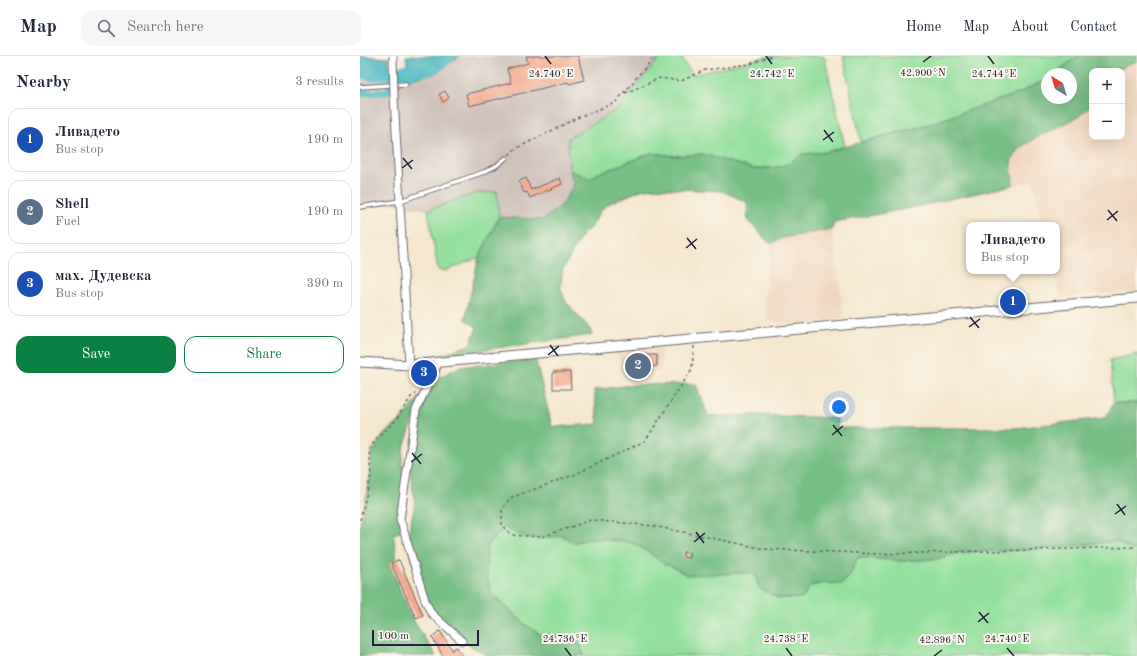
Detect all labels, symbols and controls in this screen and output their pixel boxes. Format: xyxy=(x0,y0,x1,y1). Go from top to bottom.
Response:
search box xyxy=(81,10,361,46)
icon: search xyxy=(95,17,117,39)
text: Map xyxy=(20,18,57,37)
text: Search here xyxy=(127,20,204,35)
text: Home xyxy=(906,20,941,34)
text: Map xyxy=(963,20,989,34)
text: About xyxy=(1011,20,1048,34)
text: Contact xyxy=(1070,20,1117,34)
text: 42.900°N xyxy=(900,68,946,78)
north arrow xyxy=(1041,68,1077,104)
map controls xyxy=(1089,68,1125,140)
button: + xyxy=(1089,68,1125,104)
text: 24.740°E xyxy=(529,69,573,79)
text: 24.742°E xyxy=(750,69,794,79)
text: 24.744°E xyxy=(972,69,1016,79)
text: Nearby xyxy=(16,74,71,91)
text: 3 results xyxy=(295,75,344,88)
button: − xyxy=(1089,104,1125,140)
text: Ливадето xyxy=(55,125,120,140)
text: 1 xyxy=(26,133,34,146)
text: 190 m xyxy=(306,133,343,146)
text: Bus stop xyxy=(55,143,104,156)
text: Shell xyxy=(55,197,89,212)
text: 2 xyxy=(26,205,34,218)
text: 190 m xyxy=(306,205,343,218)
text: Fuel xyxy=(55,215,80,228)
popup xyxy=(966,222,1060,274)
text: Ливадето xyxy=(980,233,1046,248)
text: Bus stop xyxy=(980,251,1029,264)
text: мах. Дудевска xyxy=(55,269,152,284)
text: 3 xyxy=(26,277,34,290)
text: 390 m xyxy=(306,277,343,290)
text: Bus stop xyxy=(55,287,104,300)
pin: 1 xyxy=(1000,287,1026,317)
button: Save xyxy=(16,336,176,373)
button: Share xyxy=(184,336,344,373)
pin: 2 xyxy=(625,351,651,381)
pin: 3 xyxy=(411,358,437,388)
your location xyxy=(829,397,849,417)
scale bar xyxy=(372,628,479,647)
text: 100 m xyxy=(378,631,409,642)
text: 24.736°E xyxy=(543,634,587,644)
text: 24.738°E xyxy=(764,634,808,644)
text: 24.740°E xyxy=(985,634,1029,644)
text: 42.896°N xyxy=(919,635,965,645)

